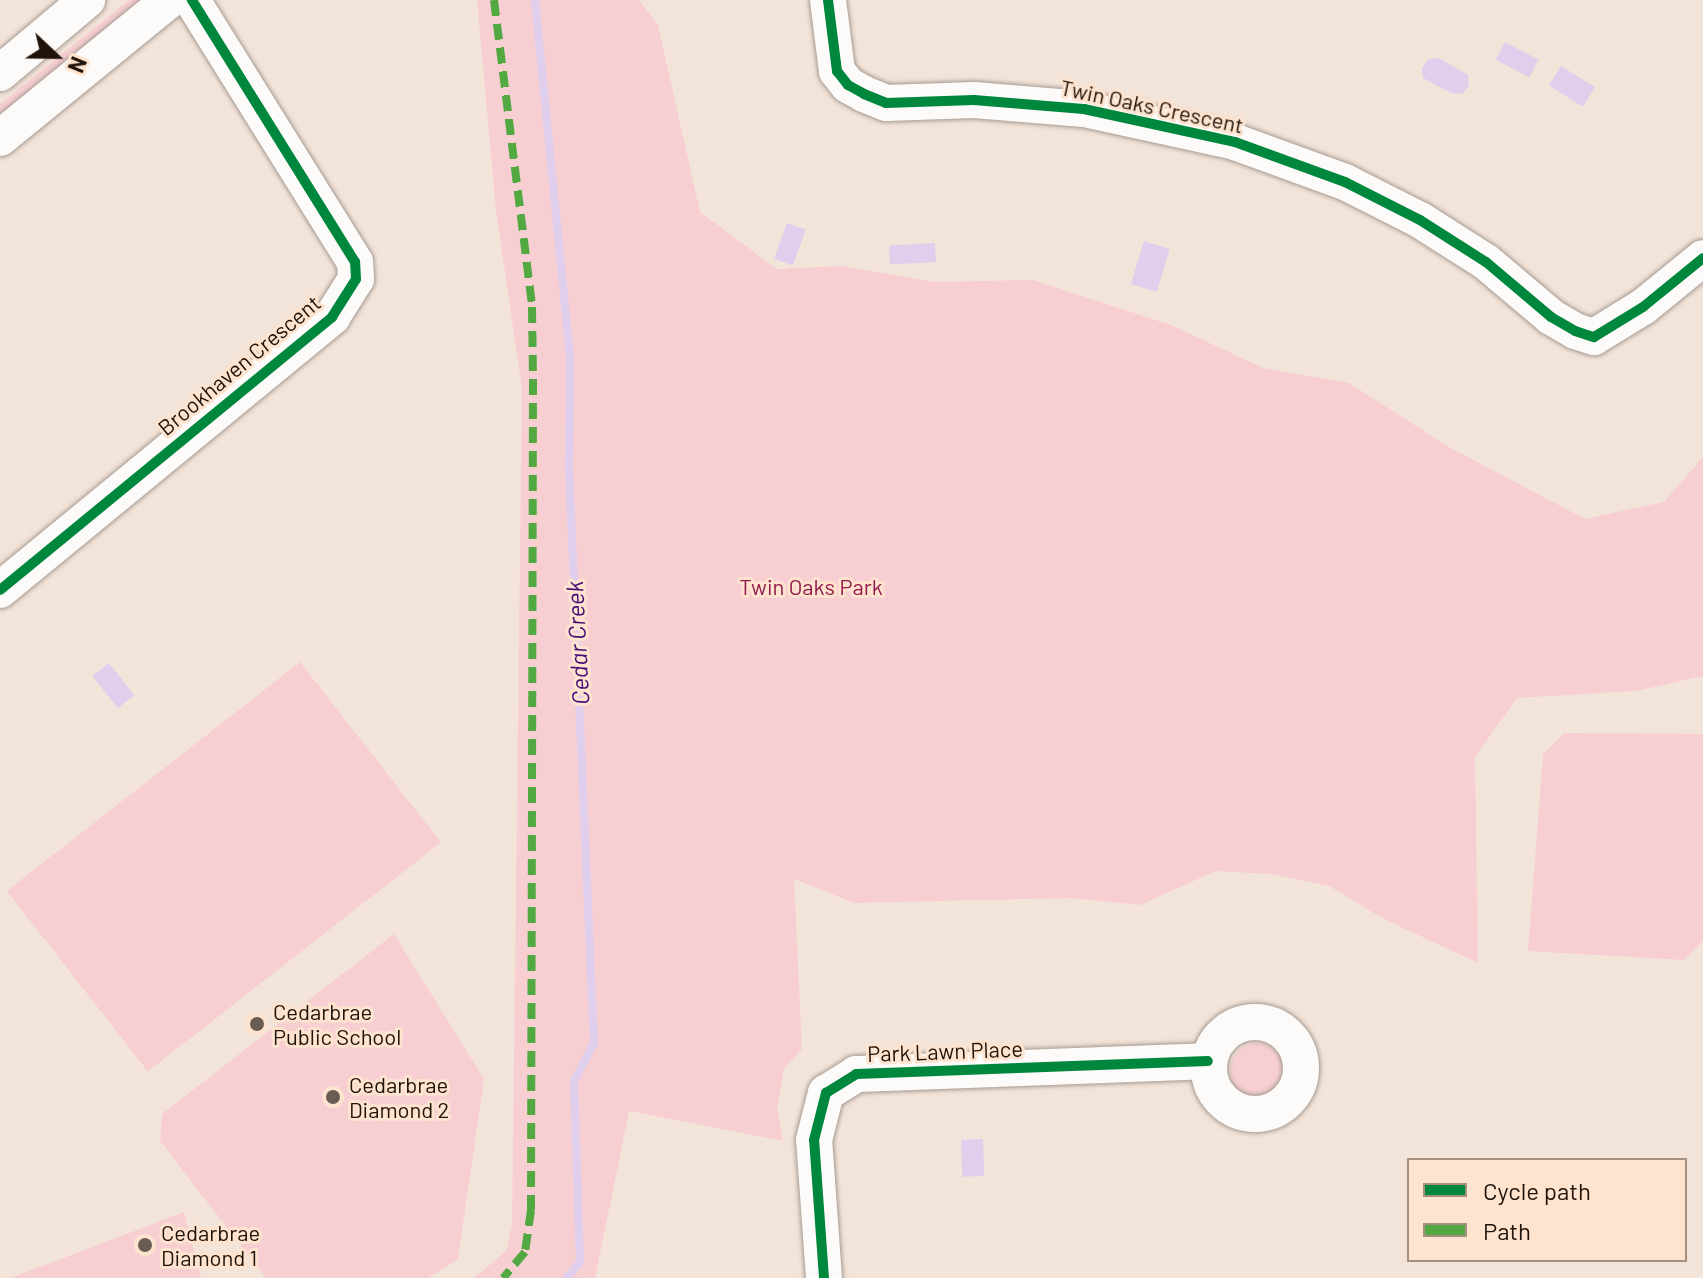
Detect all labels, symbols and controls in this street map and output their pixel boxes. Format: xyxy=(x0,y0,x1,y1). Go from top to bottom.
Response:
north arrow xyxy=(16,16,96,96)
text: N xyxy=(63,53,93,77)
street label: Twin Oaks Crescent xyxy=(1058,74,1246,138)
street label: Brookhaven Crescent xyxy=(152,289,326,441)
park label: Twin Oaks Park xyxy=(739,574,883,600)
water label: Cedar Creek xyxy=(559,580,595,706)
place label: Cedarbrae Public School xyxy=(273,998,401,1050)
marker: Cedarbrae Public School xyxy=(248,1015,266,1033)
street label: Park Lawn Place xyxy=(867,1035,1023,1067)
place label: Cedarbrae Diamond 2 xyxy=(349,1071,449,1122)
marker: Cedarbrae Diamond 2 xyxy=(324,1088,342,1106)
legend xyxy=(1407,1158,1687,1262)
text: Cycle path xyxy=(1483,1176,1591,1205)
text: Path xyxy=(1483,1216,1531,1245)
place label: Cedarbrae Diamond 1 xyxy=(161,1219,260,1270)
marker: Cedarbrae Diamond 1 xyxy=(136,1236,154,1254)

